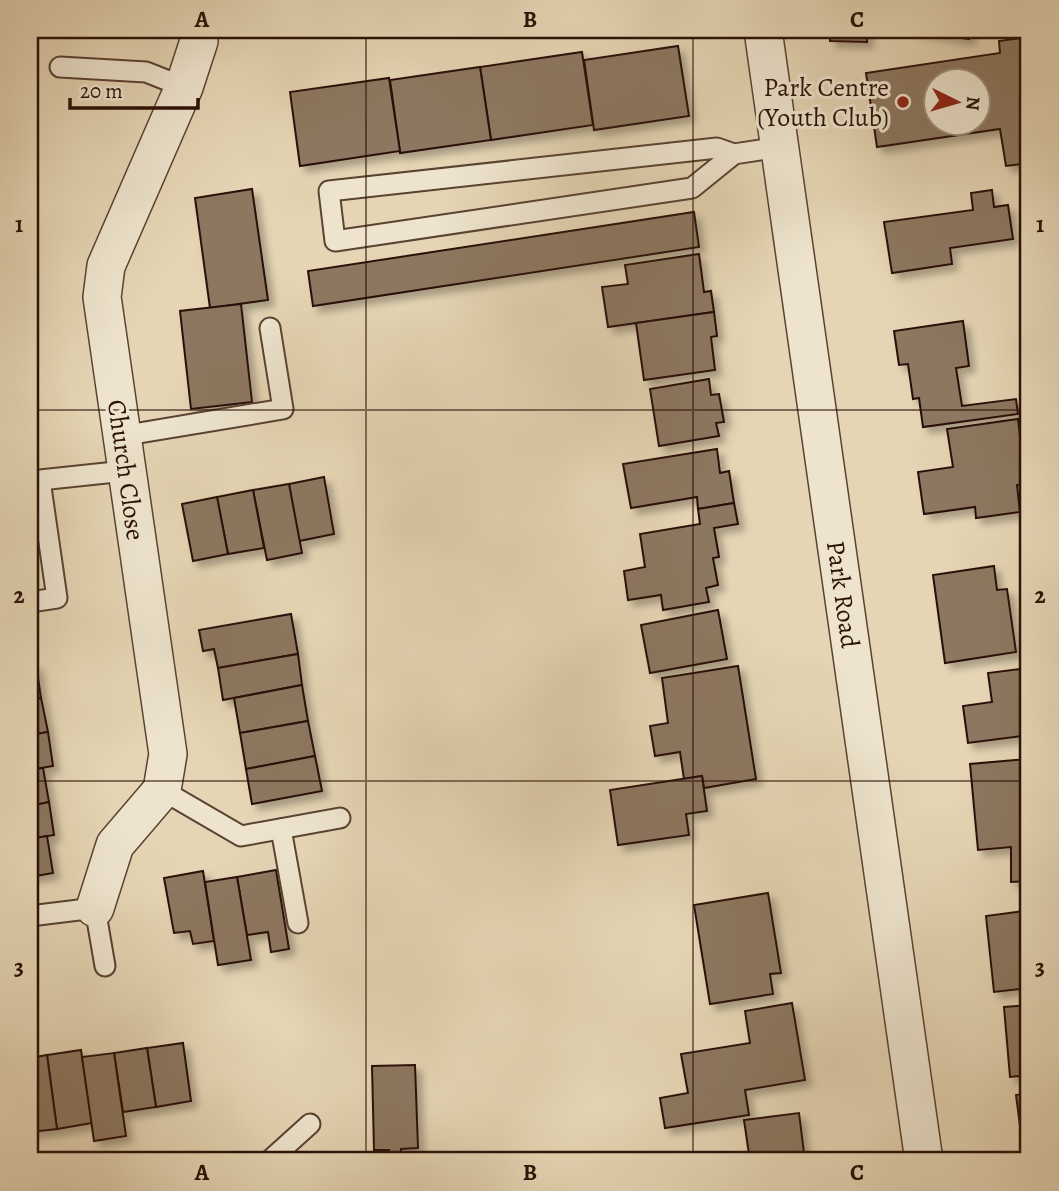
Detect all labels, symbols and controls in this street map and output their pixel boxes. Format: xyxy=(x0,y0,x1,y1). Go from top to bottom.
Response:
text: A xyxy=(194,4,210,35)
text: B xyxy=(523,4,537,35)
text: C xyxy=(850,4,864,35)
scale bar xyxy=(70,66,198,110)
north arrow xyxy=(922,66,992,136)
place label: Park Centre (Youth Club) xyxy=(757,70,889,135)
text: 20 m xyxy=(80,77,123,105)
marker: Park Centre (Youth Club) xyxy=(895,94,911,110)
text: N xyxy=(959,95,986,112)
text: 1 xyxy=(15,209,23,240)
text: 1 xyxy=(1036,209,1044,240)
street label: Church Close xyxy=(99,397,153,543)
street label: Park Road xyxy=(818,538,868,650)
text: 2 xyxy=(13,580,25,611)
text: 2 xyxy=(1034,580,1046,611)
text: 3 xyxy=(14,952,24,983)
text: 3 xyxy=(1035,952,1045,983)
text: A xyxy=(194,1157,210,1188)
text: B xyxy=(523,1157,537,1188)
text: C xyxy=(850,1157,864,1188)

